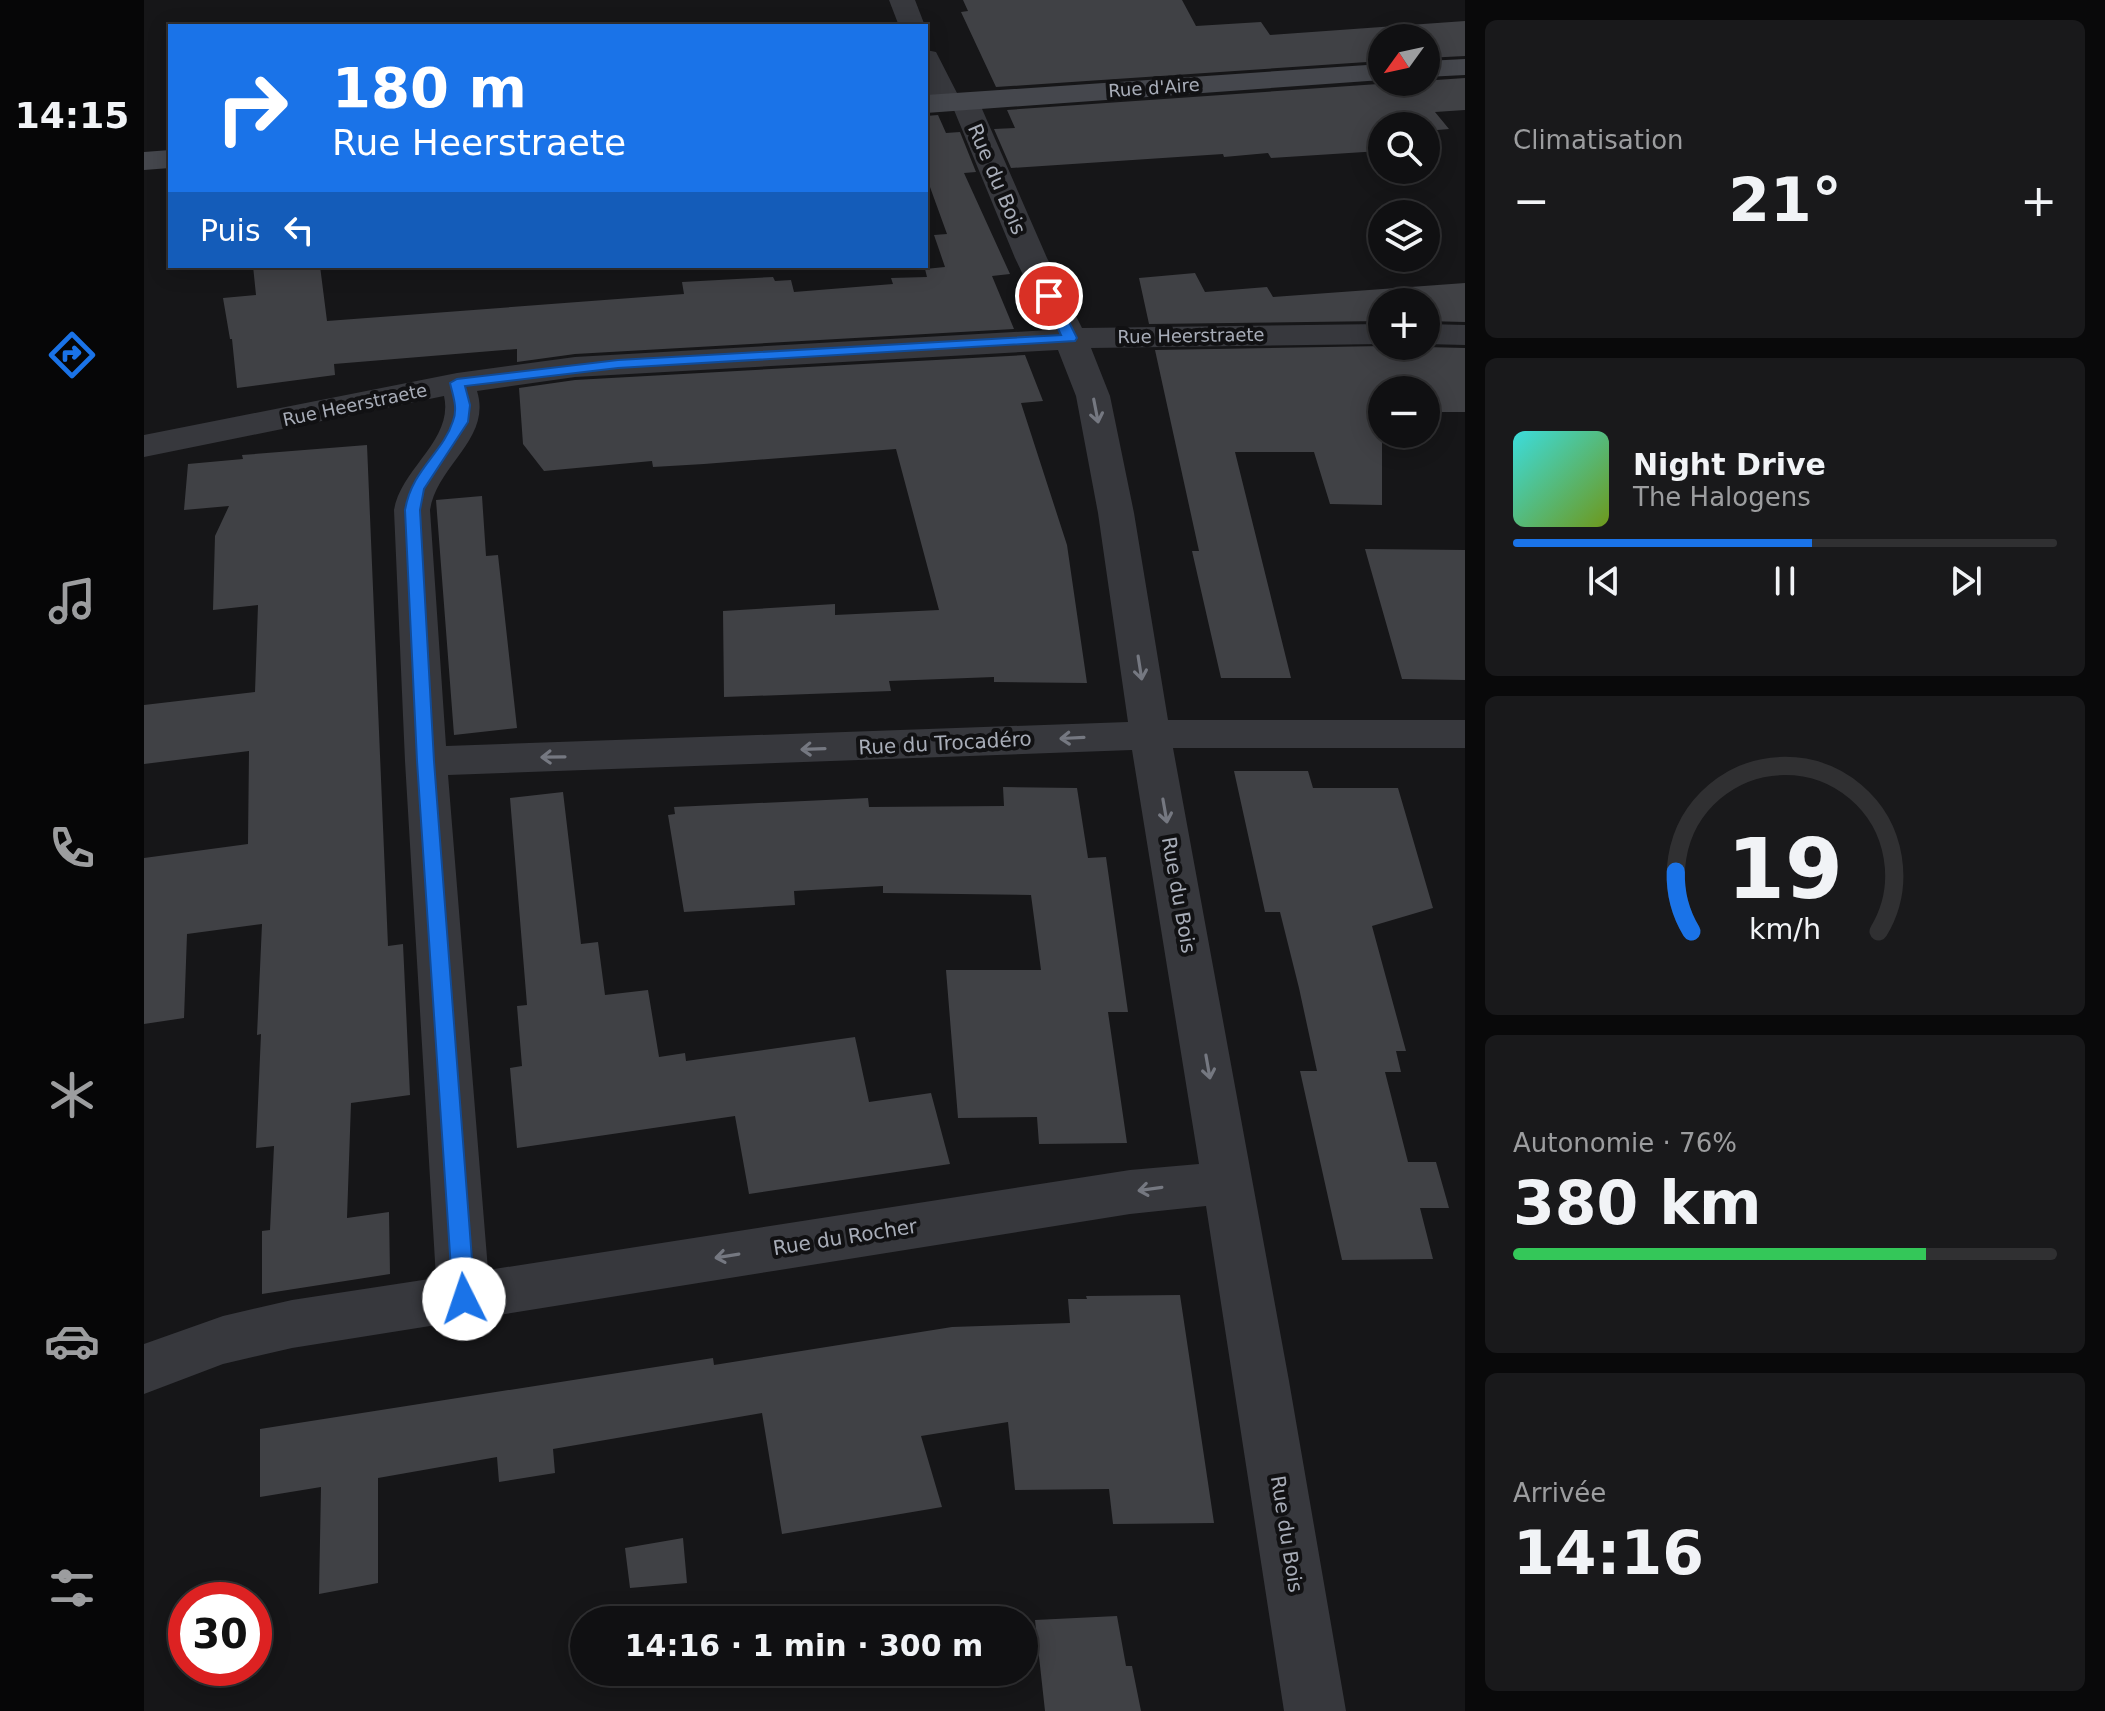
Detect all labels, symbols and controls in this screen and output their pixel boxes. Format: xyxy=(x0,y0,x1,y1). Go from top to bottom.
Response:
north arrow xyxy=(1368,24,1440,96)
map controls xyxy=(1368,24,1440,448)
text: 180 m xyxy=(332,55,527,120)
icon: right xyxy=(200,56,304,160)
street label: Rue d'Aire xyxy=(1108,74,1200,101)
text: 14:15 xyxy=(15,95,129,136)
button: search xyxy=(1368,112,1440,184)
street label: Rue du Bois xyxy=(963,120,1031,238)
text: Rue Heerstraete xyxy=(332,122,626,163)
text: Climatisation xyxy=(1513,125,1684,155)
text: 21° xyxy=(1728,165,1842,235)
text: − xyxy=(1513,175,1550,226)
text: + xyxy=(2020,175,2057,226)
button: layers xyxy=(1368,200,1440,272)
icon: left xyxy=(277,208,321,252)
text: Puis xyxy=(200,213,261,248)
pin xyxy=(1015,262,1083,330)
icon: arrive xyxy=(1027,274,1071,318)
button: + xyxy=(1368,288,1440,360)
street label: Rue Heerstraete xyxy=(1117,324,1265,347)
icon: directions xyxy=(44,327,100,383)
button: − xyxy=(1368,376,1440,448)
street label: Rue Heerstraete xyxy=(281,379,429,430)
one-way arrow xyxy=(1089,398,1104,424)
text: Night Drive xyxy=(1633,447,1826,482)
text: The Halogens xyxy=(1633,482,1811,512)
icon: previous xyxy=(1582,559,1626,603)
icon: pause xyxy=(1763,559,1807,603)
icon: next xyxy=(1944,559,1988,603)
icon: music xyxy=(44,573,100,629)
one-way arrow xyxy=(1133,654,1148,680)
street label: Rue du Trocadéro xyxy=(858,726,1032,760)
one-way arrow xyxy=(1059,730,1086,745)
one-way arrow xyxy=(800,741,827,756)
one-way arrow xyxy=(540,750,567,765)
one-way arrow xyxy=(1158,798,1173,823)
icon: phone xyxy=(44,820,100,876)
text: 19 xyxy=(1727,820,1843,917)
street label: Rue du Bois xyxy=(1157,835,1201,955)
text: km/h xyxy=(1749,912,1821,946)
one-way arrow xyxy=(1202,1054,1217,1079)
icon: climate xyxy=(44,1067,100,1123)
text: Autonomie · 76% xyxy=(1513,1128,1737,1158)
text: 380 km xyxy=(1513,1168,1762,1238)
one-way arrow xyxy=(1138,1182,1163,1197)
street label: Rue du Rocher xyxy=(771,1214,919,1260)
one-way arrow xyxy=(715,1250,740,1265)
position arrow xyxy=(422,1257,506,1341)
icon: car xyxy=(44,1313,100,1369)
street label: Rue du Bois xyxy=(1266,1474,1308,1594)
text: Arrivée xyxy=(1513,1478,1606,1508)
text: 14:16 xyxy=(1513,1518,1704,1588)
icon: filters xyxy=(44,1560,100,1616)
speed limit sign: 30 xyxy=(168,1582,272,1686)
text: 14:16 · 1 min · 300 m xyxy=(625,1628,983,1663)

